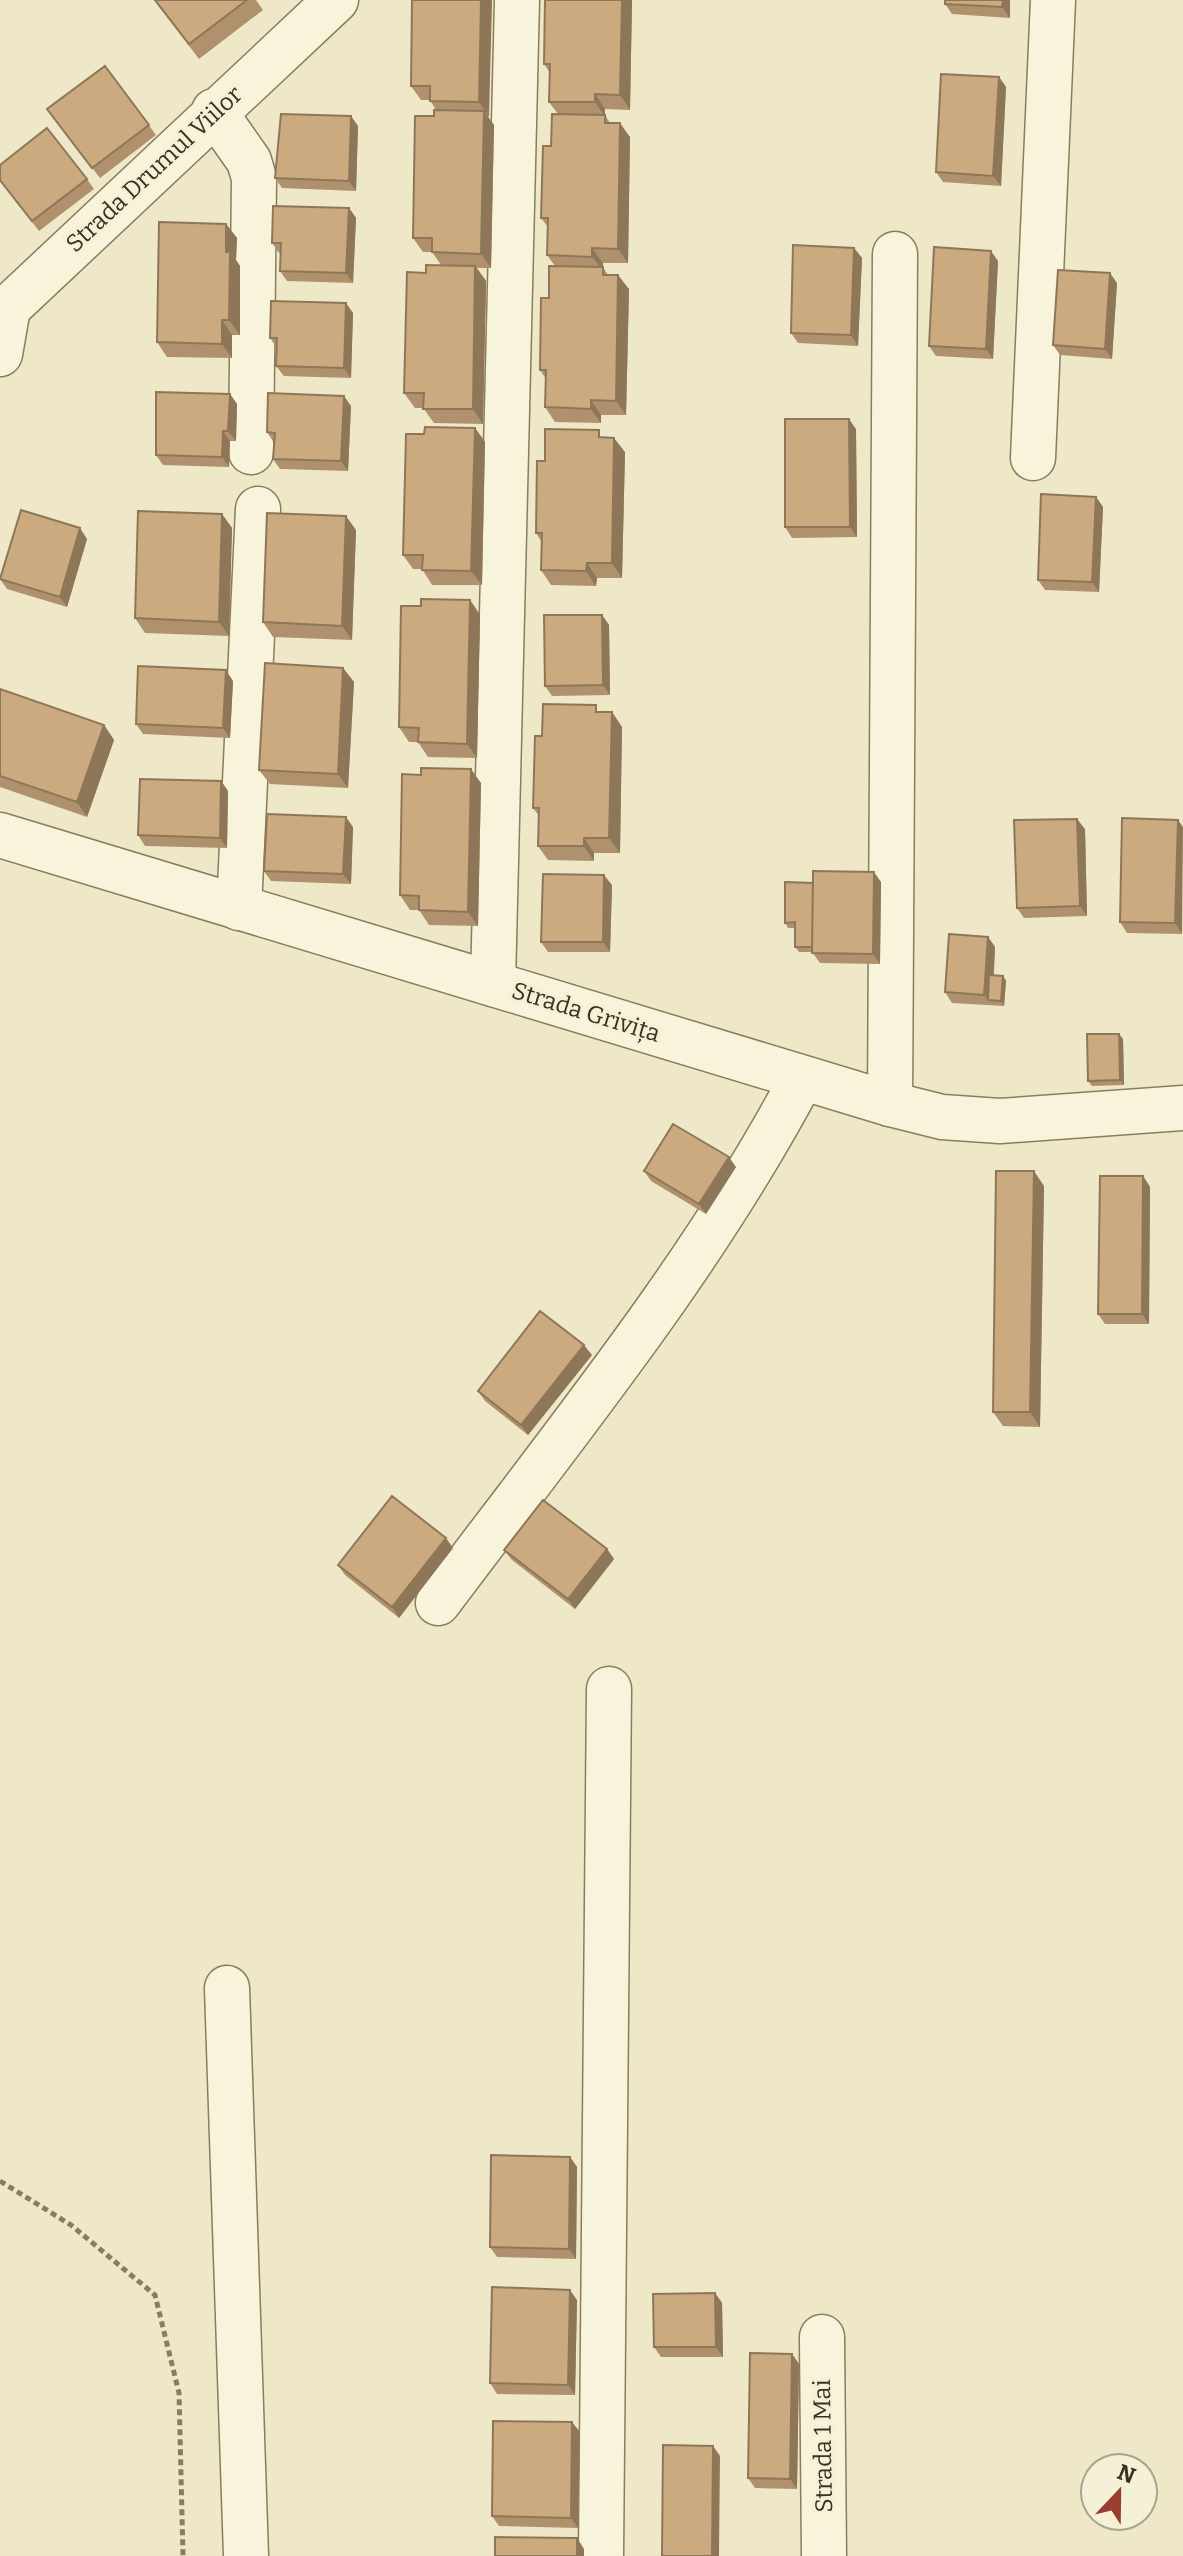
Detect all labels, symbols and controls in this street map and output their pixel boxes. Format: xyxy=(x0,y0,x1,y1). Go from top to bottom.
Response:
street label: Strada Drumul Viilor xyxy=(60,80,248,258)
street label: Strada Grivița xyxy=(508,976,663,1049)
street label: Strada 1 Mai xyxy=(808,2379,838,2513)
north arrow xyxy=(1079,2452,1159,2532)
text: N xyxy=(1113,2458,1139,2490)

